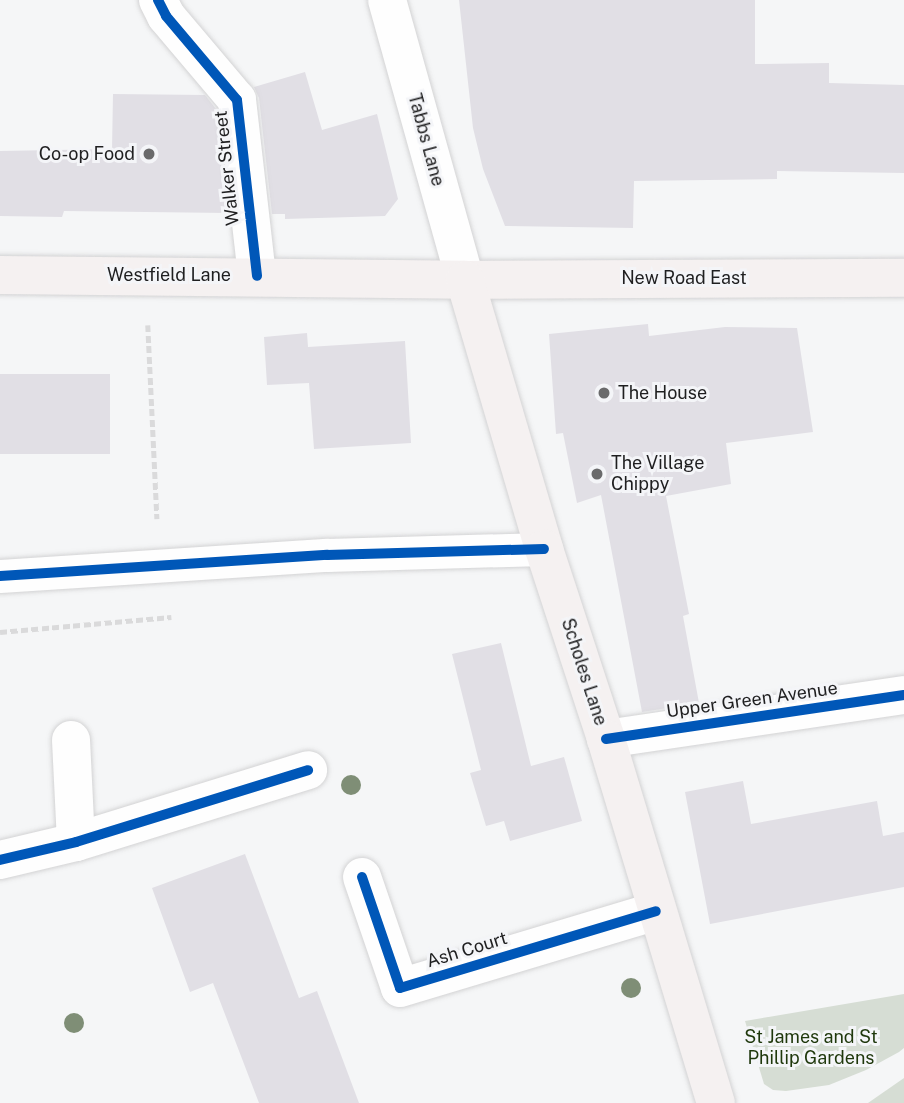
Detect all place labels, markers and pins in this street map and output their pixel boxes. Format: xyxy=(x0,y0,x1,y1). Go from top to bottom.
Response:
place label: Co-op Food xyxy=(39,143,135,165)
marker: Co-op Food xyxy=(141,146,157,162)
place label: The House xyxy=(618,382,707,404)
marker: The House xyxy=(596,385,612,401)
place label: The Village Chippy xyxy=(611,453,705,496)
marker: The Village Chippy xyxy=(589,466,605,482)

